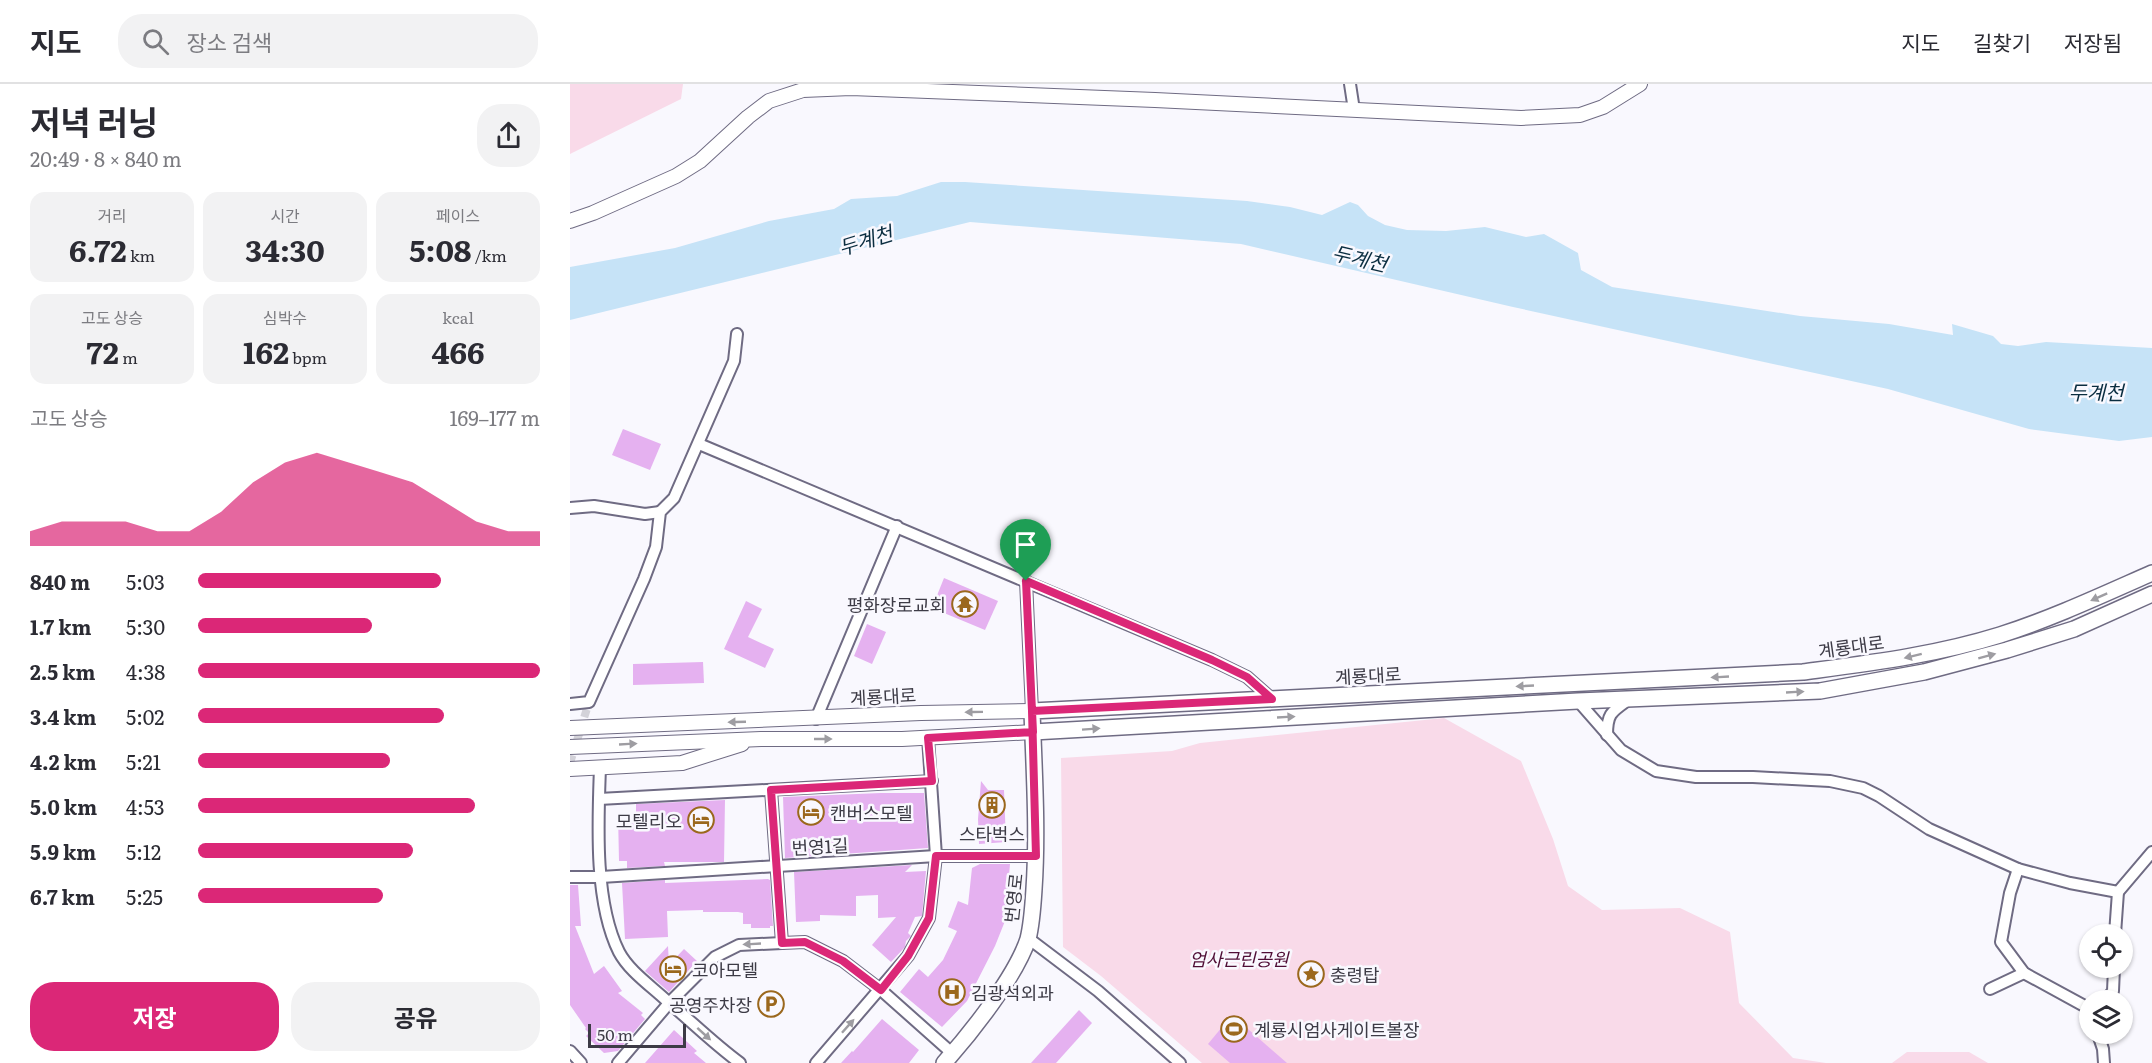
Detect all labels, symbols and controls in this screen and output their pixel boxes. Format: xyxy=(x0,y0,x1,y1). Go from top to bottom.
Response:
search box xyxy=(118,14,538,68)
text: 지도 xyxy=(30,20,82,62)
icon: search xyxy=(139,25,172,58)
text: 장소 검색 xyxy=(187,25,272,58)
text: 지도 xyxy=(1901,26,1940,57)
text: 길찾기 xyxy=(1973,26,2031,57)
text: 저장됨 xyxy=(2064,26,2122,57)
text: 저녁 러닝 xyxy=(30,96,158,145)
button: share xyxy=(477,104,540,167)
text: 20:49 · 8 × 840 m xyxy=(30,143,182,173)
text: 거리 xyxy=(97,203,127,227)
text: 시간 xyxy=(270,203,300,227)
text: 페이스 xyxy=(436,203,480,227)
water label: 두계천 xyxy=(834,216,898,261)
text: 6.72 xyxy=(69,227,127,271)
text: 34:30 xyxy=(245,227,325,271)
text: 5:08 xyxy=(409,227,472,271)
water label: 두계천 xyxy=(1330,236,1393,278)
text: km xyxy=(127,243,155,267)
text: /km xyxy=(472,243,507,267)
text: 고도 상승 xyxy=(81,305,143,329)
text: 심박수 xyxy=(263,305,307,329)
text: kcal xyxy=(442,305,474,329)
text: 72 xyxy=(86,329,119,373)
text: 162 xyxy=(243,329,289,373)
text: 466 xyxy=(431,329,485,373)
text: m xyxy=(119,345,138,369)
text: bpm xyxy=(289,345,327,369)
water label: 두계천 xyxy=(2068,376,2126,406)
text: 고도 상승 xyxy=(30,402,108,432)
text: 169–177 m xyxy=(449,402,540,432)
pin xyxy=(1000,519,1051,581)
icon: arrive xyxy=(1009,528,1042,561)
text: 840 m xyxy=(30,566,90,596)
text: 5:03 xyxy=(126,566,165,596)
temple icon: 평화장로교회 xyxy=(950,589,980,619)
place label: 평화장로교회 xyxy=(847,591,946,618)
one-way arrow xyxy=(2090,592,2107,601)
text: 1.7 km xyxy=(30,611,92,641)
text: 5:30 xyxy=(126,611,165,641)
street label: 계룡대로 xyxy=(1816,628,1886,664)
one-way arrow xyxy=(1978,651,1996,660)
one-way arrow xyxy=(1904,652,1923,662)
text: 2.5 km xyxy=(30,656,96,686)
text: 4:38 xyxy=(126,656,165,686)
street label: 계룡대로 xyxy=(1334,660,1402,690)
one-way arrow xyxy=(1710,672,1729,681)
street label: 계룡대로 xyxy=(849,681,917,711)
one-way arrow xyxy=(1516,682,1535,691)
one-way arrow xyxy=(1786,687,1805,696)
text: 3.4 km xyxy=(30,701,97,731)
text: 5:02 xyxy=(126,701,164,731)
one-way arrow xyxy=(965,708,984,717)
one-way arrow xyxy=(1277,712,1296,722)
one-way arrow xyxy=(728,717,747,726)
one-way arrow xyxy=(1082,724,1101,733)
one-way arrow xyxy=(814,734,833,744)
one-way arrow xyxy=(619,740,638,749)
text: 4.2 km xyxy=(30,746,97,776)
text: 5:21 xyxy=(126,746,161,776)
building icon: 스타벅스 xyxy=(977,790,1007,820)
text: 5.0 km xyxy=(30,791,97,821)
text: 4:53 xyxy=(126,791,165,821)
hotel icon: 캔버스모텔 xyxy=(796,797,826,827)
place label: 캔버스모텔 xyxy=(830,799,913,826)
hotel icon: 모텔리오 xyxy=(686,805,716,835)
place label: 모텔리오 xyxy=(616,807,682,834)
place label: 스타벅스 xyxy=(959,820,1025,847)
street label: 번영1길 xyxy=(791,831,849,861)
text: 5.9 km xyxy=(30,836,96,866)
text: 5:12 xyxy=(126,836,161,866)
street label: 번영로 xyxy=(997,872,1029,924)
text: 6.7 km xyxy=(30,881,95,911)
text: 5:25 xyxy=(126,881,163,911)
map controls xyxy=(2079,924,2133,1044)
button: locate xyxy=(2079,924,2133,978)
one-way arrow xyxy=(743,940,762,949)
park label: 엄사근린공원 xyxy=(1189,945,1290,972)
hotel icon: 코아모텔 xyxy=(658,954,688,984)
place label: 코아모텔 xyxy=(692,956,758,983)
place icon: 충령탑 xyxy=(1296,959,1326,989)
place label: 충령탑 xyxy=(1330,961,1380,988)
hospital icon: 김광석외과 xyxy=(937,977,967,1007)
place label: 김광석외과 xyxy=(971,979,1054,1006)
button: 저장 xyxy=(30,982,279,1051)
button: 공유 xyxy=(291,982,540,1051)
parking icon: 공영주차장 xyxy=(756,989,786,1019)
button: layers xyxy=(2079,990,2133,1044)
place label: 공영주차장 xyxy=(669,991,752,1018)
sports icon: 계룡시엄사게이트볼장 xyxy=(1219,1014,1249,1044)
place label: 계룡시엄사게이트볼장 xyxy=(1254,1016,1420,1043)
one-way arrow xyxy=(841,1019,855,1034)
scale bar xyxy=(588,1021,686,1048)
text: 50 m xyxy=(597,1022,633,1046)
one-way arrow xyxy=(696,1027,711,1040)

